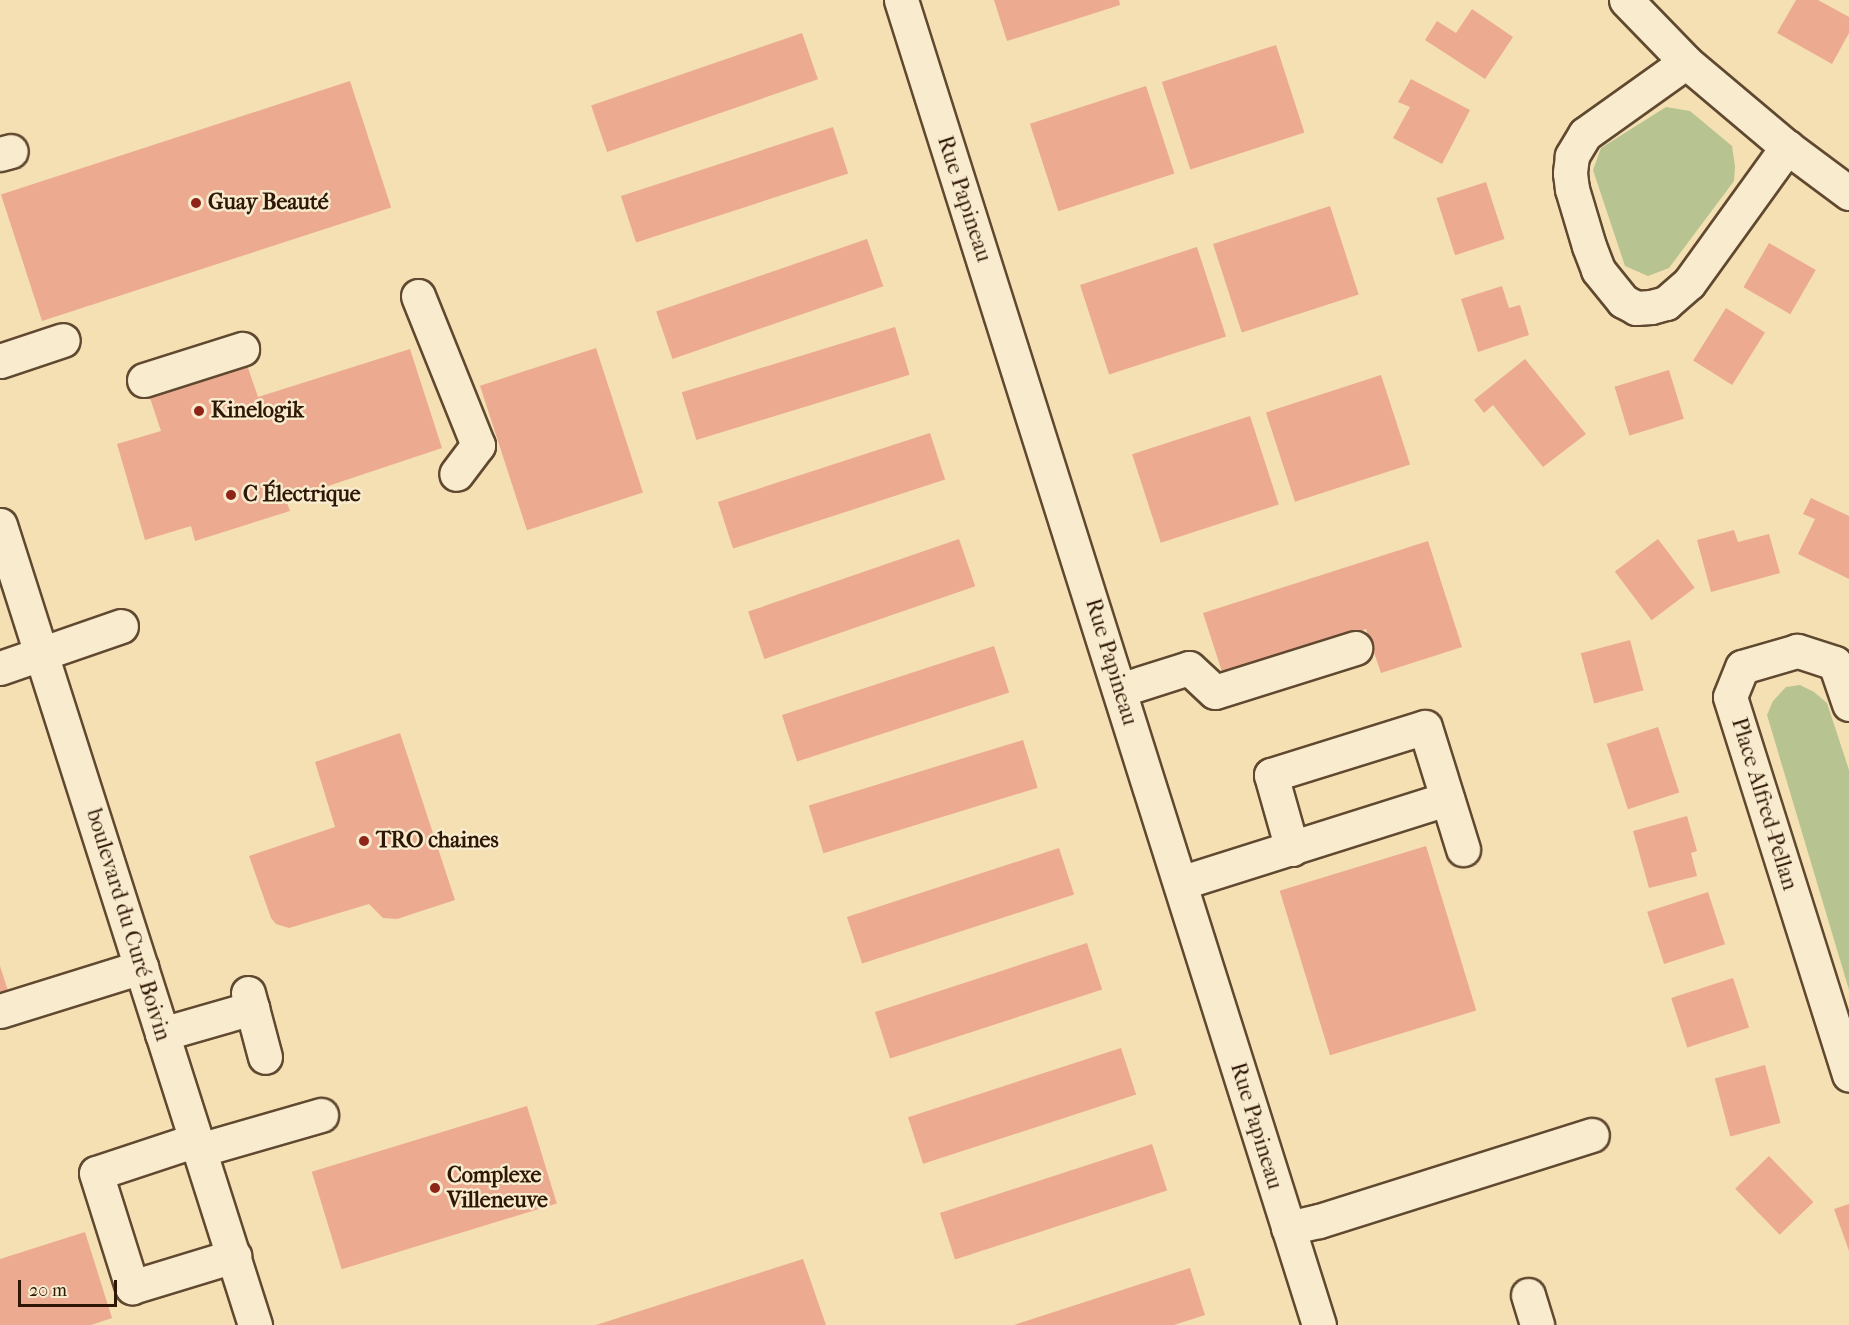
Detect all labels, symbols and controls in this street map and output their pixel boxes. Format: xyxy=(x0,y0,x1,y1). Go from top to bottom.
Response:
street label: Rue Papineau xyxy=(931,133,997,265)
place label: Guay Beauté xyxy=(208,190,329,216)
marker: Guay Beauté xyxy=(189,196,203,210)
place label: Kinelogik xyxy=(211,398,304,424)
marker: Kinelogik xyxy=(192,404,206,418)
place label: C Électrique xyxy=(243,482,361,508)
marker: C Électrique xyxy=(224,488,238,502)
street label: Rue Papineau xyxy=(1079,595,1143,729)
street label: Place Alfred-Pellan xyxy=(1725,715,1803,893)
street label: boulevard du Curé Boivin xyxy=(80,806,176,1044)
place label: TRO chaines xyxy=(376,828,499,854)
marker: TRO chaines xyxy=(357,834,371,848)
street label: Rue Papineau xyxy=(1224,1059,1288,1193)
place label: Complexe Villeneuve xyxy=(447,1162,548,1214)
marker: Complexe Villeneuve xyxy=(428,1181,442,1195)
scale bar xyxy=(21,1268,120,1306)
text: 20 m xyxy=(29,1280,67,1301)

